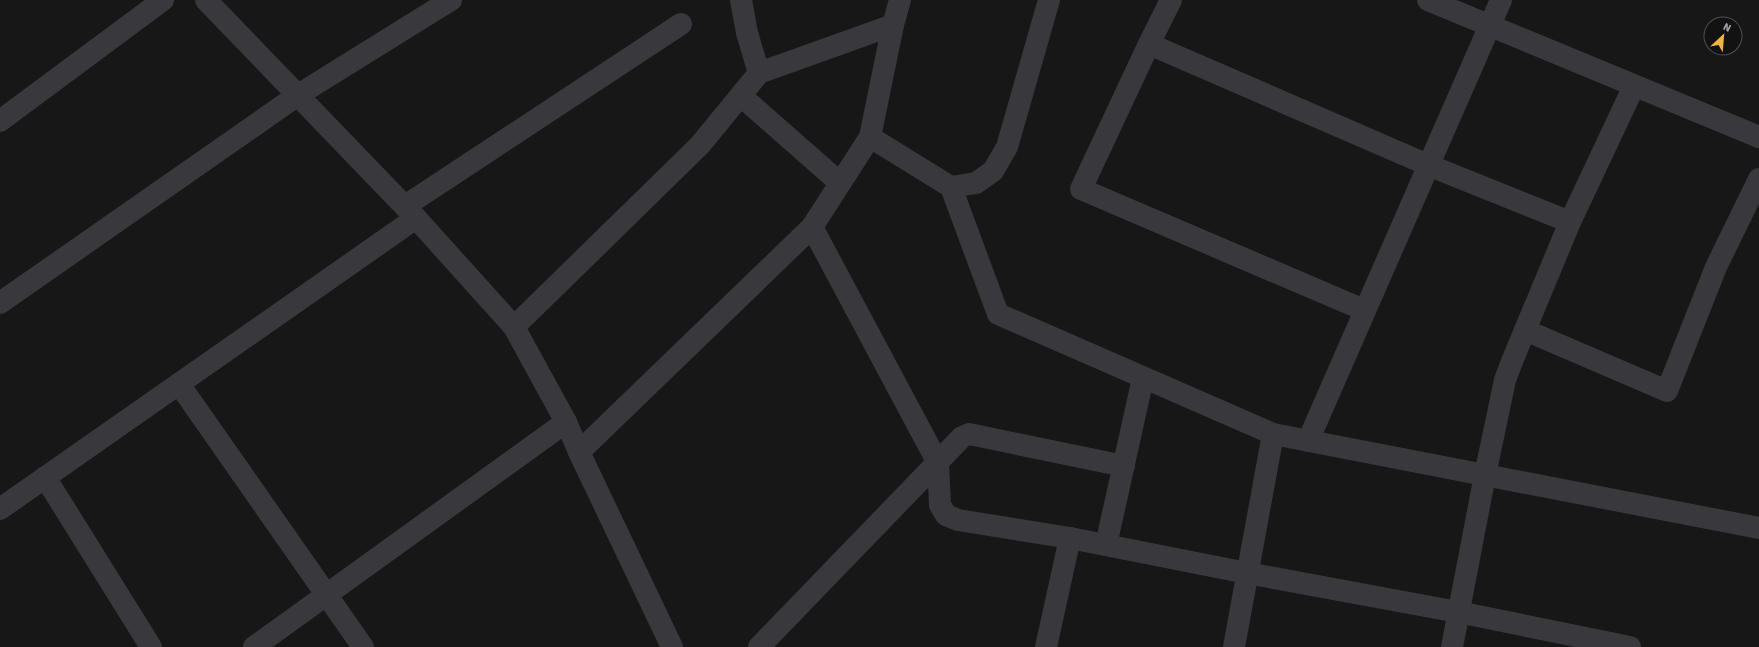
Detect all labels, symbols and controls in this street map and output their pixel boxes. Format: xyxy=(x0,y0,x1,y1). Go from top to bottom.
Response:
north arrow xyxy=(1703,16,1743,56)
text: N xyxy=(1721,19,1734,36)

